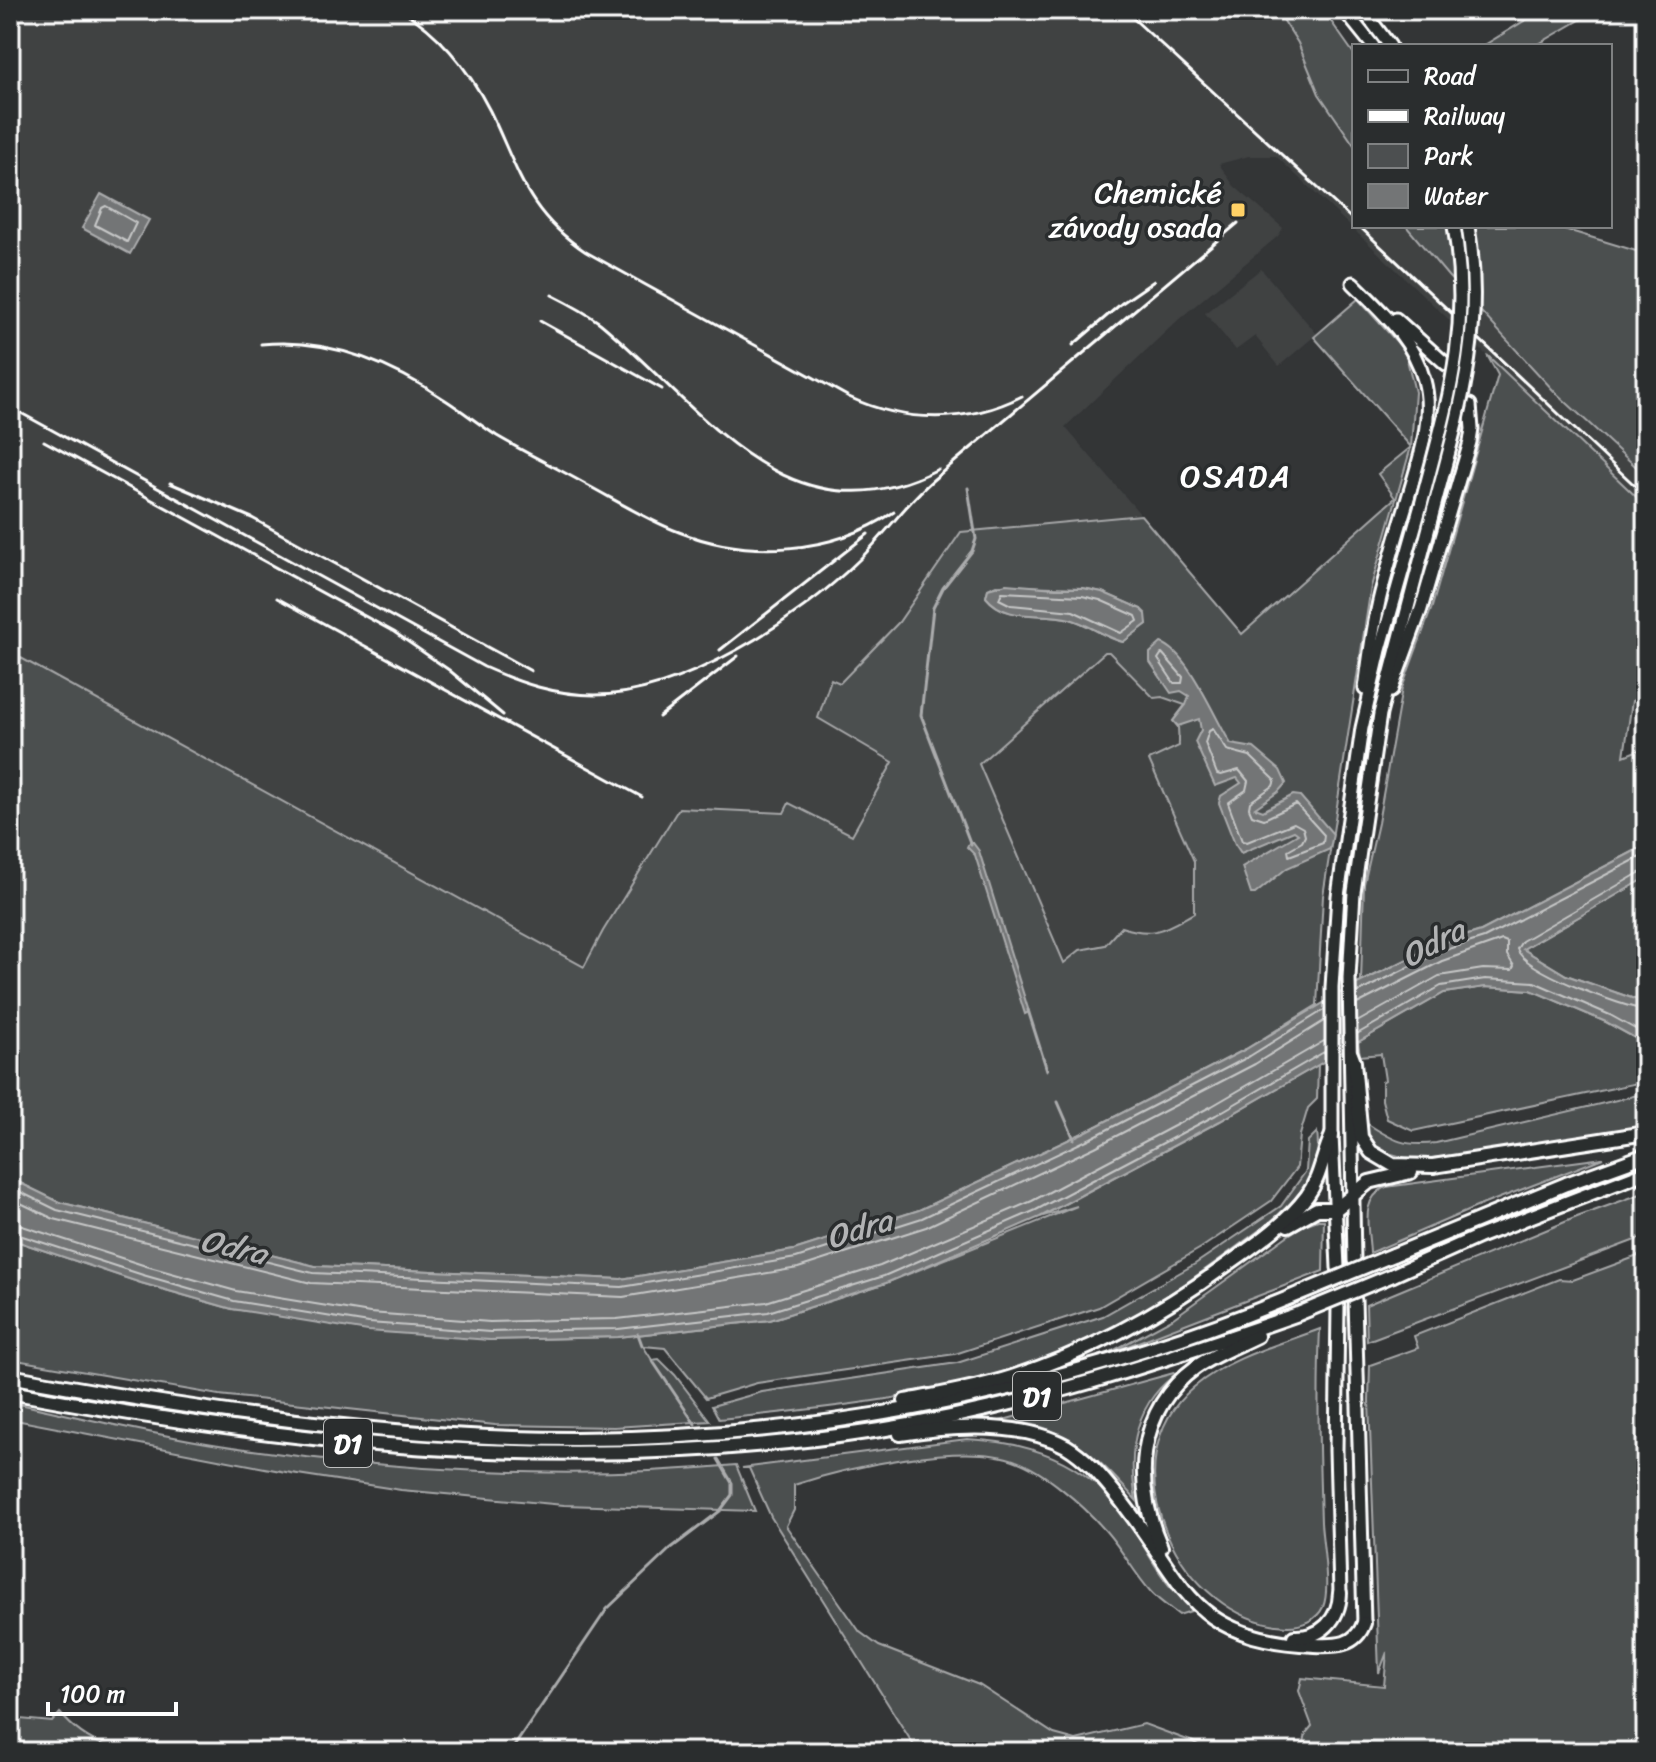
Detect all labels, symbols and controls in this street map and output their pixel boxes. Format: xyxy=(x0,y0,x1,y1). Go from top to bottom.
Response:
legend xyxy=(1352,44,1612,228)
text: Road xyxy=(1424,55,1478,97)
text: Railway xyxy=(1424,95,1506,137)
text: Park xyxy=(1424,135,1473,177)
place label: Chemické závody osada xyxy=(1047,166,1222,254)
text: Water xyxy=(1424,175,1489,217)
marker: Chemické závody osada xyxy=(1229,201,1247,219)
district label: OSADA xyxy=(1180,448,1292,505)
water label: Odra xyxy=(1390,901,1478,984)
water label: Odra xyxy=(819,1191,902,1266)
water label: Odra xyxy=(195,1212,276,1283)
road number: D1 xyxy=(1013,1372,1061,1420)
road number: D1 xyxy=(324,1419,372,1467)
scale bar xyxy=(48,1666,176,1716)
text: 100 m xyxy=(60,1673,125,1715)

